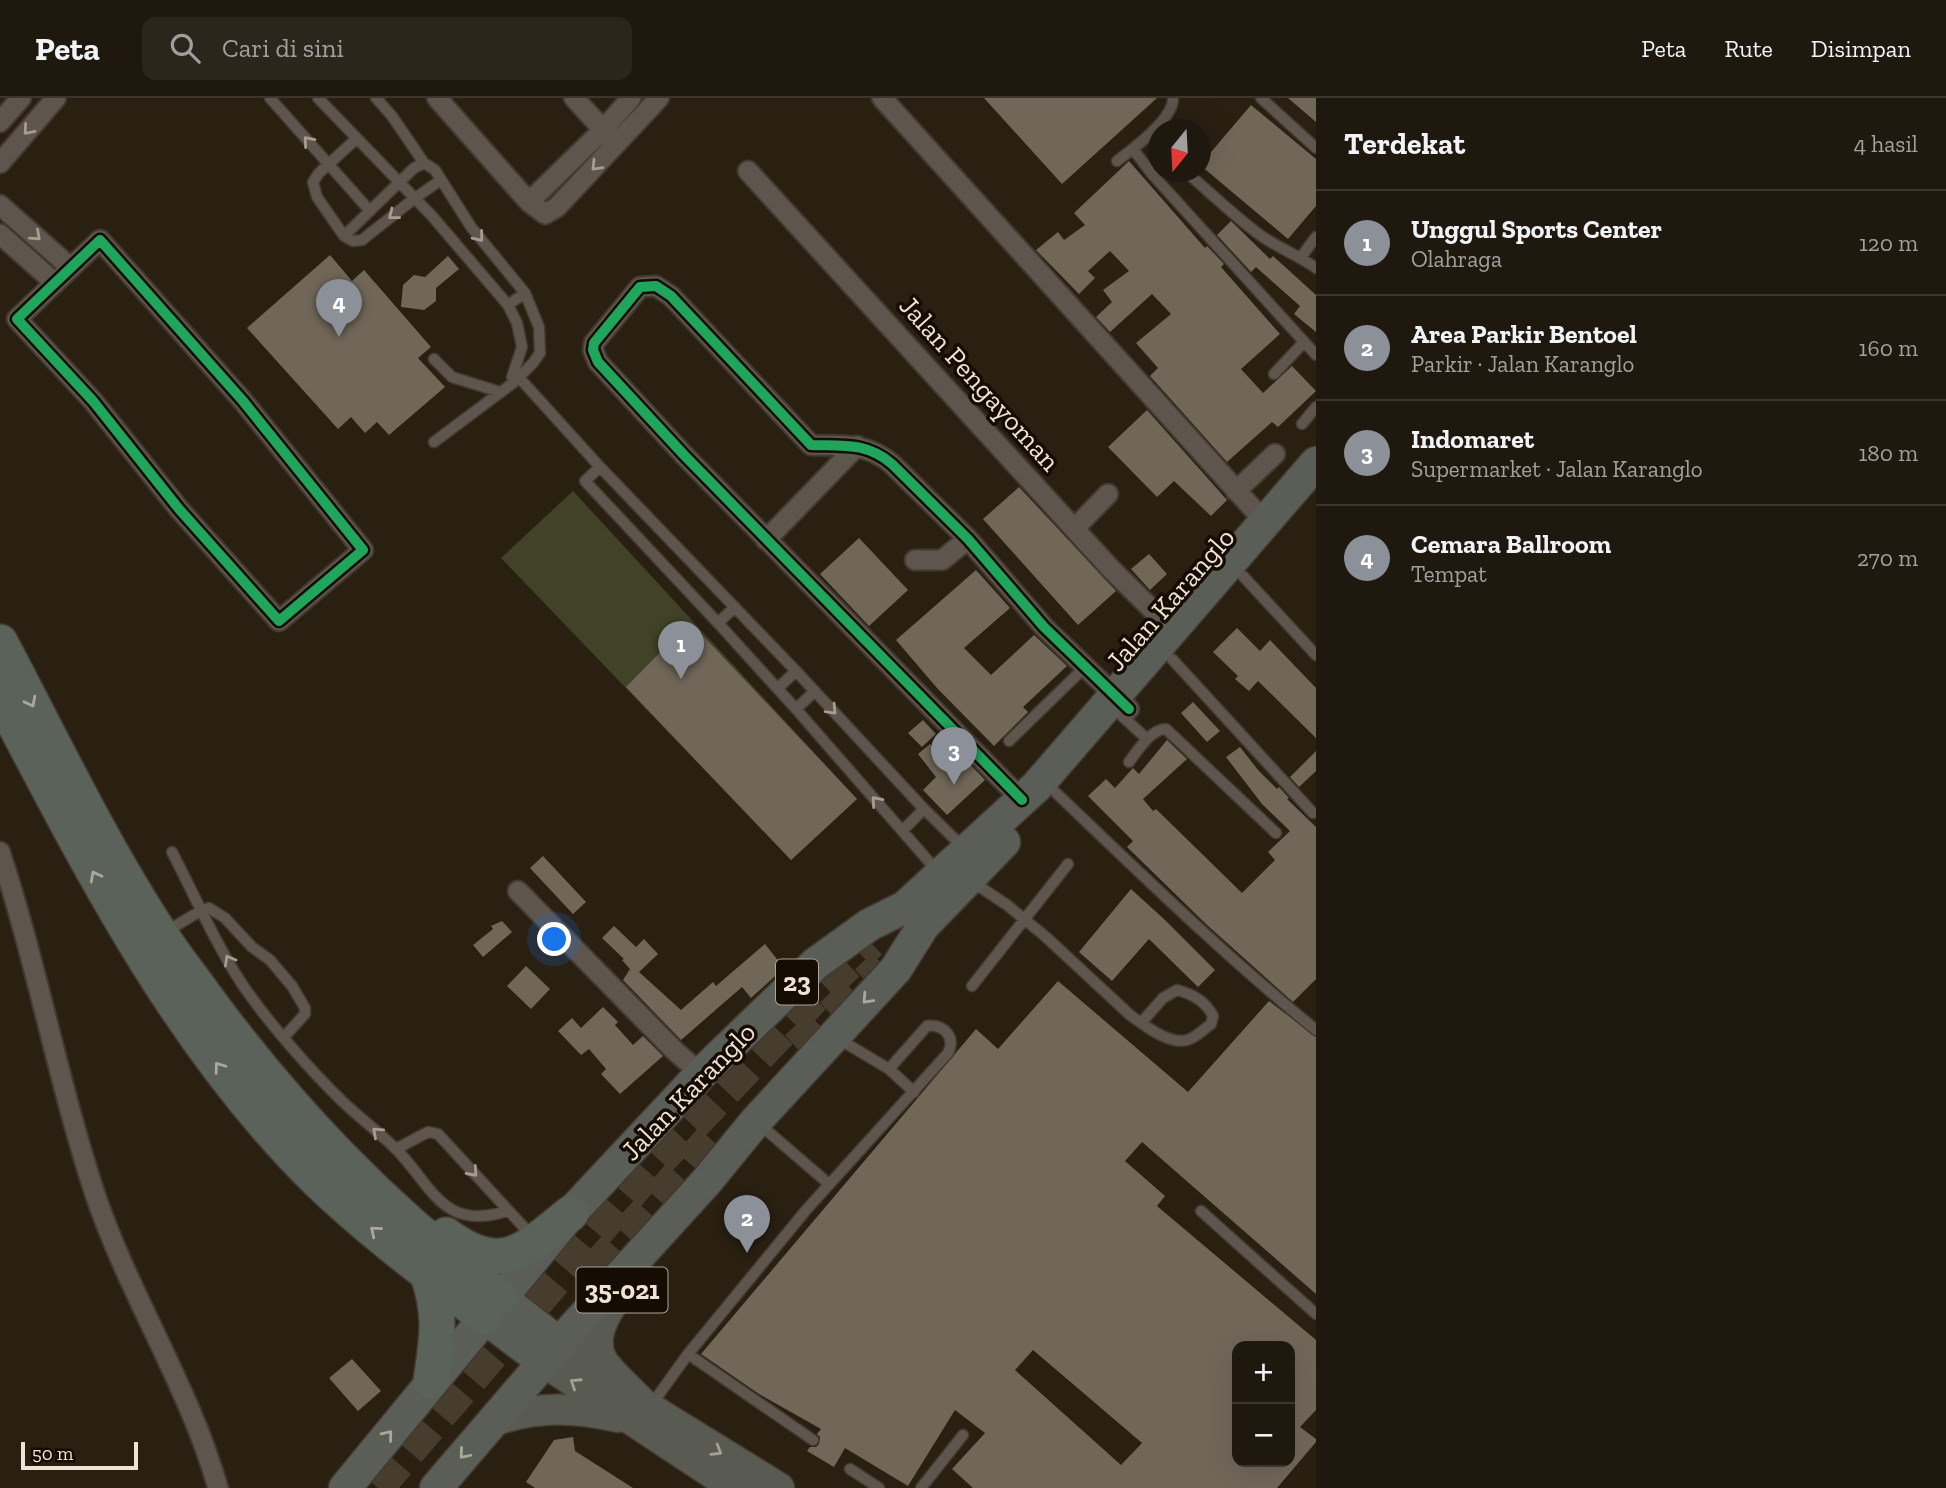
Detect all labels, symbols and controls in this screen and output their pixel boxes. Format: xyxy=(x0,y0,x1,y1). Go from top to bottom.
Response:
search box xyxy=(142,17,632,80)
text: Peta xyxy=(35,29,100,68)
icon: search xyxy=(166,29,204,67)
text: Cari di sini xyxy=(222,32,344,64)
text: Peta xyxy=(1641,34,1686,63)
text: Rute xyxy=(1724,34,1773,63)
text: Disimpan xyxy=(1811,34,1911,63)
north arrow xyxy=(1148,119,1211,182)
one-way arrow xyxy=(24,122,36,135)
text: Terdekat xyxy=(1344,126,1465,162)
text: 4 hasil xyxy=(1854,130,1918,158)
one-way arrow xyxy=(304,136,317,149)
one-way arrow xyxy=(592,158,605,171)
one-way arrow xyxy=(388,207,401,220)
text: Unggul Sports Center xyxy=(1411,213,1662,245)
one-way arrow xyxy=(27,228,40,240)
one-way arrow xyxy=(471,229,483,242)
text: 1 xyxy=(1362,229,1372,257)
text: 120 m xyxy=(1859,229,1918,257)
text: Olahraga xyxy=(1411,245,1502,273)
pin: 4 xyxy=(316,279,362,337)
street label: Jalan Pengayoman xyxy=(892,289,1067,478)
text: Area Parkir Bentoel xyxy=(1411,318,1637,350)
text: 2 xyxy=(1361,334,1373,362)
text: 160 m xyxy=(1859,334,1918,362)
text: Parkir · Jalan Karanglo xyxy=(1411,350,1634,378)
text: Indomaret xyxy=(1411,423,1534,455)
text: 3 xyxy=(1361,439,1373,467)
text: 180 m xyxy=(1858,439,1918,467)
text: Supermarket · Jalan Karanglo xyxy=(1411,455,1703,483)
street label: Jalan Karanglo xyxy=(1099,521,1242,678)
text: Cemara Ballroom xyxy=(1411,528,1611,560)
text: 4 xyxy=(1360,544,1374,572)
text: 270 m xyxy=(1857,544,1918,572)
text: Tempat xyxy=(1411,560,1487,588)
pin: 1 xyxy=(658,621,704,679)
one-way arrow xyxy=(23,695,37,708)
one-way arrow xyxy=(824,702,836,715)
pin: 3 xyxy=(931,727,977,785)
one-way arrow xyxy=(872,796,884,809)
one-way arrow xyxy=(90,871,103,884)
your location xyxy=(537,922,571,956)
one-way arrow xyxy=(224,955,237,968)
road number: 23 xyxy=(776,960,818,1004)
one-way arrow xyxy=(863,991,876,1004)
street label: Jalan Karanglo xyxy=(614,1016,762,1167)
one-way arrow xyxy=(215,1062,227,1075)
one-way arrow xyxy=(372,1128,385,1140)
one-way arrow xyxy=(465,1164,477,1177)
pin: 2 xyxy=(724,1195,770,1253)
one-way arrow xyxy=(371,1227,384,1239)
road number: 35-021 xyxy=(576,1268,668,1312)
map controls xyxy=(1232,1341,1295,1467)
button: + xyxy=(1232,1341,1295,1404)
one-way arrow xyxy=(570,1378,583,1391)
button: − xyxy=(1232,1404,1295,1467)
one-way arrow xyxy=(379,1431,392,1443)
scale bar xyxy=(21,1439,138,1471)
text: 50 m xyxy=(32,1442,73,1465)
one-way arrow xyxy=(710,1443,723,1456)
one-way arrow xyxy=(460,1447,473,1459)

